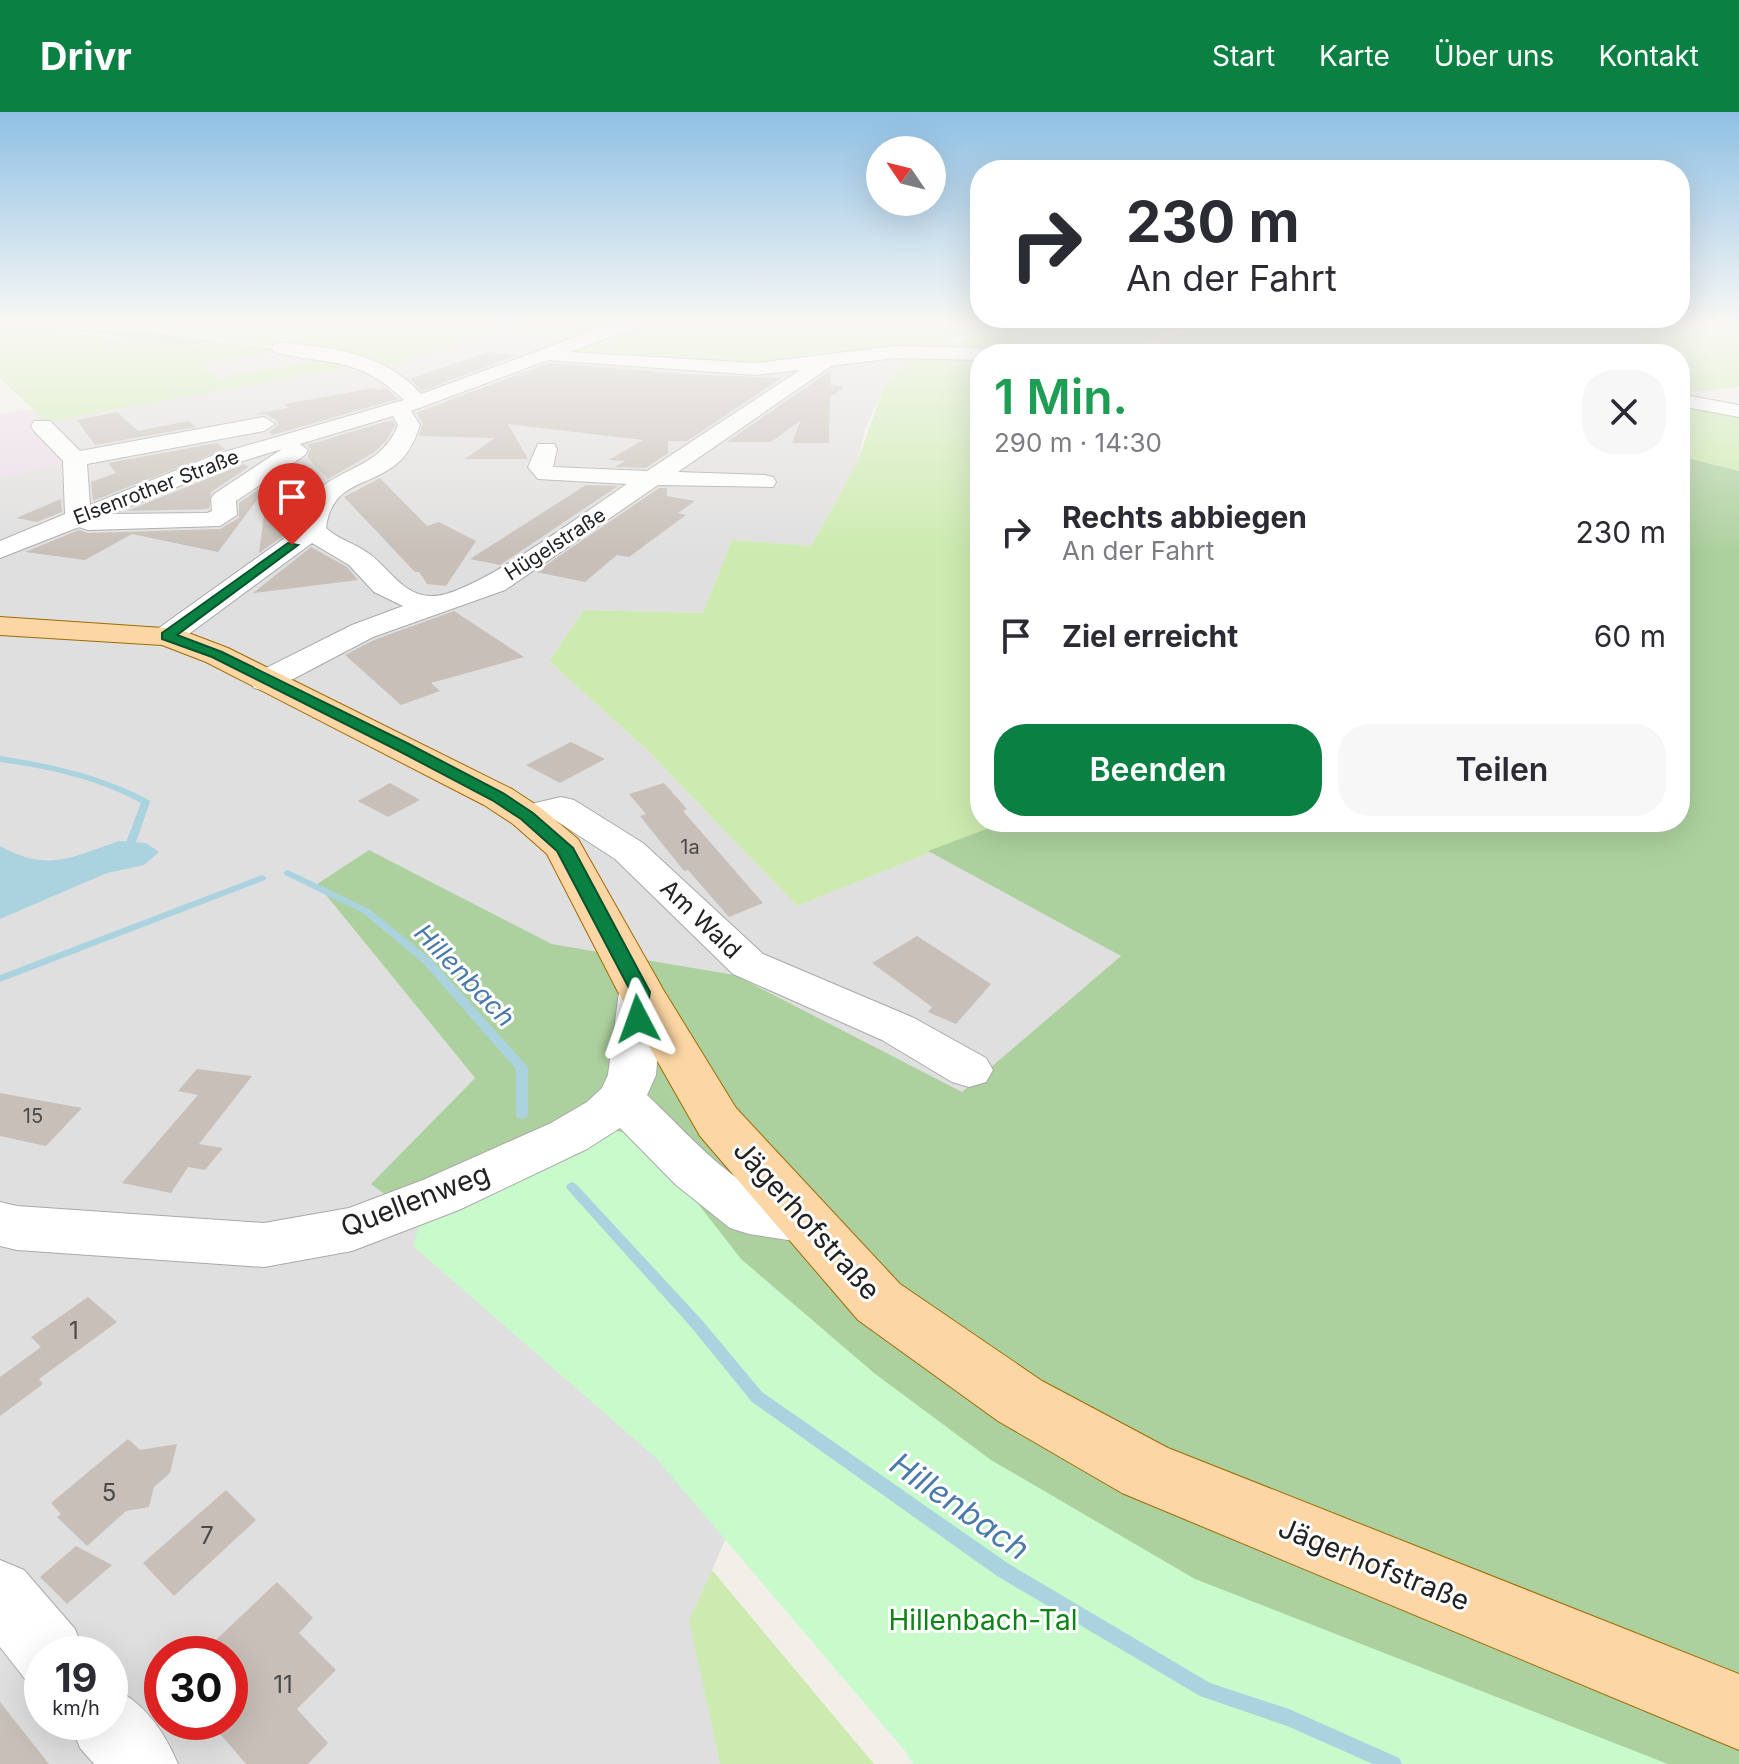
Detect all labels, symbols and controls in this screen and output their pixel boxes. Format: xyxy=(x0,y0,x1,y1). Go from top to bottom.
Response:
text: Drivr xyxy=(40,33,132,79)
text: Start xyxy=(1212,39,1275,73)
text: Karte xyxy=(1319,39,1390,73)
text: Über uns xyxy=(1434,39,1554,73)
text: Kontakt xyxy=(1598,39,1699,73)
north arrow xyxy=(866,136,946,216)
map controls xyxy=(866,136,946,216)
text: 230 m xyxy=(1126,188,1300,256)
icon: right xyxy=(994,192,1098,296)
text: An der Fahrt xyxy=(1126,256,1337,300)
text: 1 Min. xyxy=(994,367,1128,426)
button: close xyxy=(1582,370,1666,454)
text: 290 m · 14:30 xyxy=(994,427,1162,458)
street label: Elsenrother Straße xyxy=(70,444,242,530)
pin xyxy=(258,463,326,545)
icon: arrive xyxy=(270,475,314,519)
text: Rechts abbiegen xyxy=(1062,499,1307,535)
street label: Hügelstraße xyxy=(500,503,610,585)
icon: right xyxy=(994,510,1038,554)
text: 230 m xyxy=(1576,514,1666,550)
text: An der Fahrt xyxy=(1062,535,1214,566)
icon: arrive xyxy=(994,614,1038,658)
text: Ziel erreicht xyxy=(1062,618,1238,654)
text: 60 m xyxy=(1594,618,1666,654)
button: Beenden xyxy=(994,724,1322,816)
button: Teilen xyxy=(1338,724,1666,816)
house number: 1a xyxy=(680,835,700,859)
street label: Am Wald xyxy=(655,874,747,964)
water label: Hillenbach xyxy=(408,917,522,1033)
position arrow xyxy=(596,977,680,1061)
house number: 15 xyxy=(23,1104,43,1128)
street label: Jägerhofstraße xyxy=(726,1133,888,1307)
street label: Quellenweg xyxy=(336,1156,494,1244)
house number: 1 xyxy=(69,1316,79,1345)
water label: Hillenbach xyxy=(883,1444,1037,1568)
house number: 5 xyxy=(102,1478,116,1507)
street label: Jägerhofstraße xyxy=(1274,1510,1474,1618)
house number: 7 xyxy=(200,1521,214,1550)
park label: Hillenbach-Tal xyxy=(888,1603,1078,1637)
speed limit sign: 30 xyxy=(144,1636,248,1740)
text: 19 xyxy=(54,1653,98,1702)
house number: 11 xyxy=(273,1670,293,1699)
text: km/h xyxy=(52,1696,100,1720)

